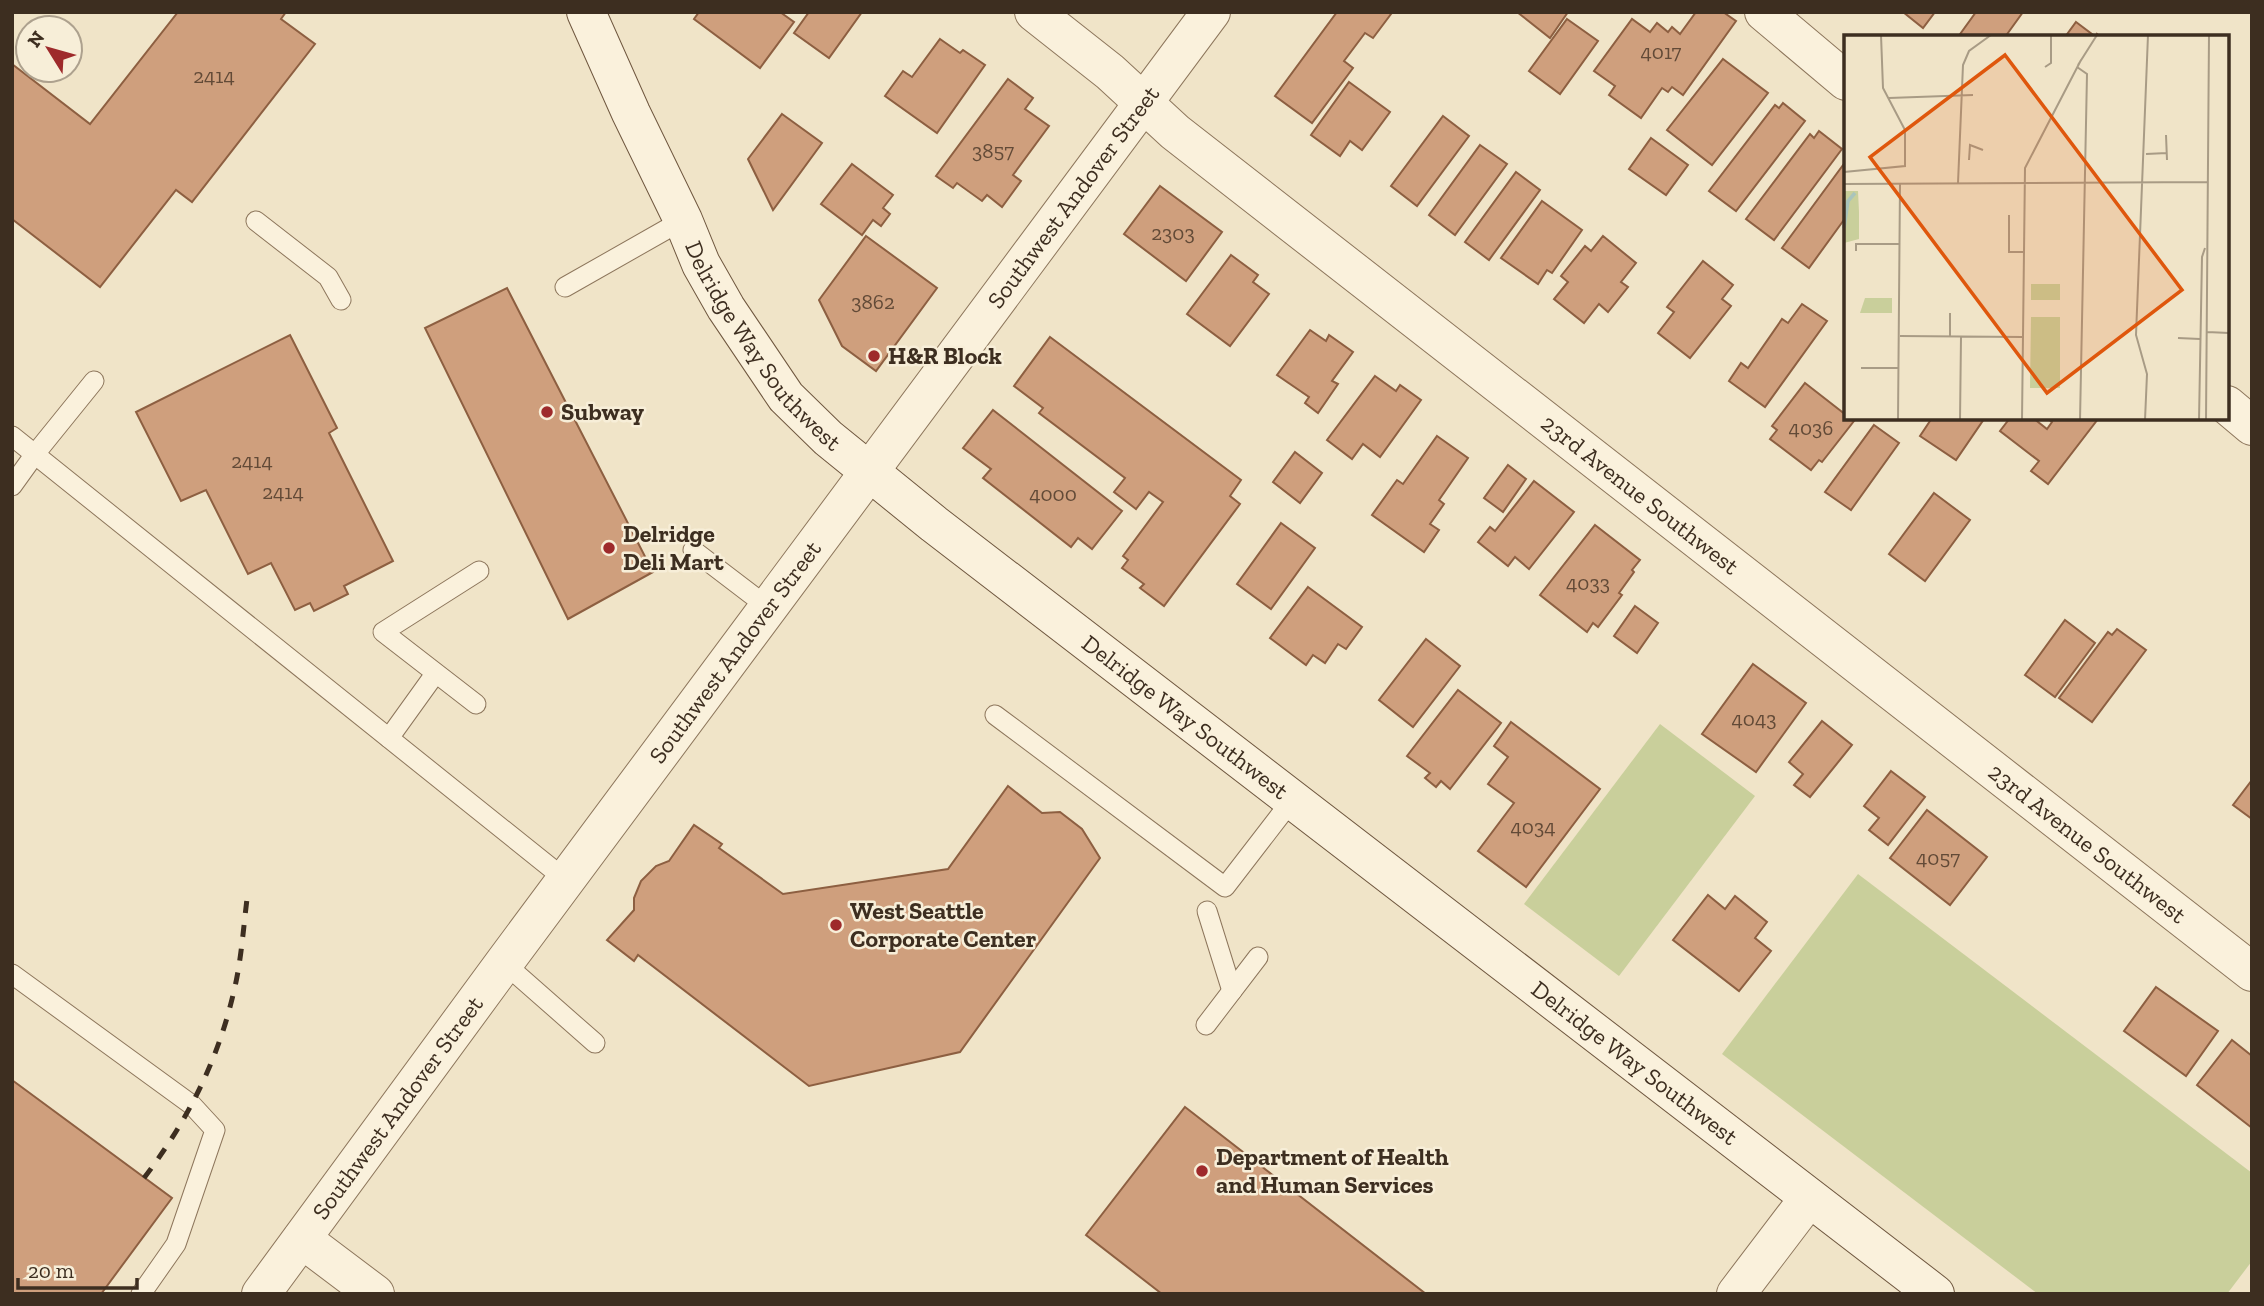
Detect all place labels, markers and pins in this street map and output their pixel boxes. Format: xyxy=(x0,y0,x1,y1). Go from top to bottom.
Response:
place label: H&R Block xyxy=(888,341,1002,370)
marker: H&R Block xyxy=(866,348,882,364)
place label: Subway xyxy=(561,397,644,426)
marker: Subway xyxy=(539,404,555,420)
place label: Delridge Deli Mart xyxy=(623,519,724,576)
marker: Delridge Deli Mart xyxy=(601,540,617,556)
place label: West Seattle Corporate Center xyxy=(850,896,1037,953)
marker: West Seattle Corporate Center xyxy=(828,917,844,933)
place label: Department of Health and Human Services xyxy=(1216,1142,1449,1199)
marker: Department of Health and Human Services xyxy=(1194,1163,1210,1179)

